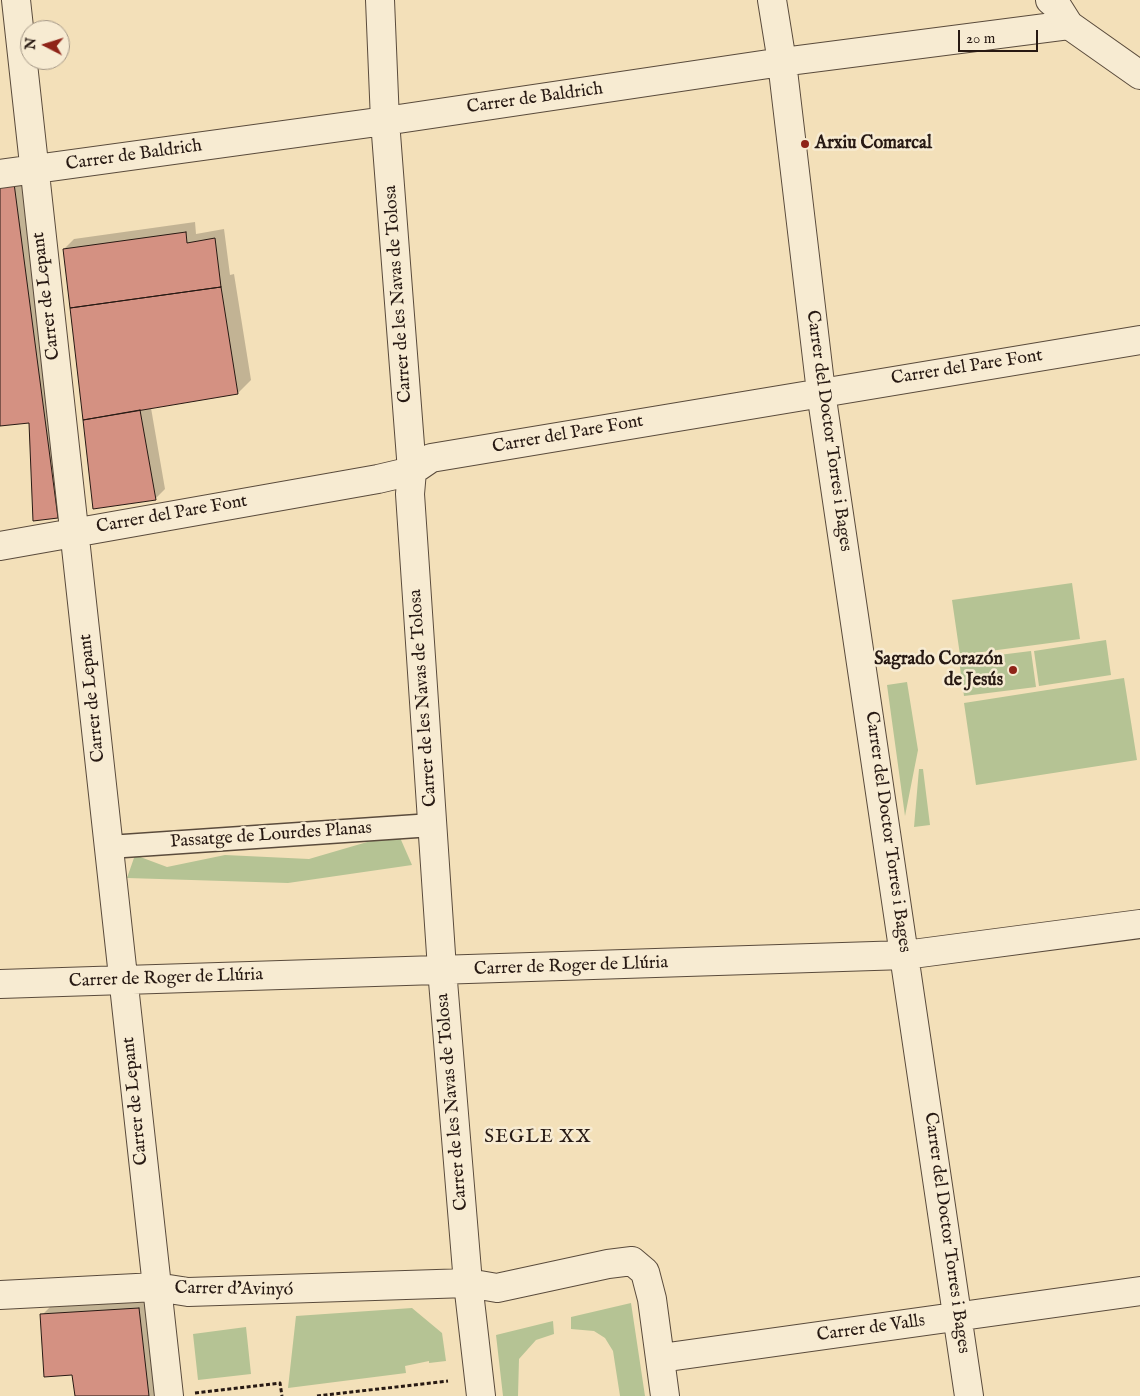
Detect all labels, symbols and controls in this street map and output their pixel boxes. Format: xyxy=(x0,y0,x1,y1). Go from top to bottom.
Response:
north arrow xyxy=(20,20,70,70)
scale bar xyxy=(960,20,1040,52)
text: 20 m xyxy=(966,29,995,48)
text: N xyxy=(22,37,41,51)
street label: Carrer de Baldrich xyxy=(466,79,604,119)
place label: Arxiu Comarcal xyxy=(815,133,932,155)
street label: Carrer de Baldrich xyxy=(65,136,203,176)
marker: Arxiu Comarcal xyxy=(799,138,811,150)
street label: Carrer de les Navas de Tolosa xyxy=(381,185,417,403)
street label: Carrer de Lepant xyxy=(28,231,66,361)
street label: Carrer del Doctor Torres i Bages xyxy=(800,309,856,553)
street label: Carrer del Pare Font xyxy=(890,345,1044,391)
street label: Carrer del Pare Font xyxy=(491,411,645,459)
street label: Carrer del Pare Font xyxy=(95,491,249,539)
street label: Carrer de les Navas de Tolosa xyxy=(406,589,442,807)
street label: Carrer de Lepant xyxy=(76,633,110,763)
place label: Sagrado Corazón de Jesús xyxy=(874,649,1003,692)
marker: Sagrado Corazón de Jesús xyxy=(1007,664,1019,676)
street label: Carrer del Doctor Torres i Bages xyxy=(859,710,915,954)
street label: Passatge de Lourdes Planas xyxy=(170,818,372,854)
street label: Carrer de Roger de Llúria xyxy=(474,953,668,981)
street label: Carrer de Roger de Llúria xyxy=(69,965,263,993)
street label: Carrer de les Navas de Tolosa xyxy=(433,992,473,1212)
street label: Carrer de Lepant xyxy=(119,1036,153,1166)
street label: Carrer del Doctor Torres i Bages xyxy=(918,1111,974,1355)
district label: SEGLE XX xyxy=(483,1127,593,1149)
street label: Carrer d'Avinyó xyxy=(174,1278,294,1302)
street label: Carrer de Valls xyxy=(816,1311,926,1347)

